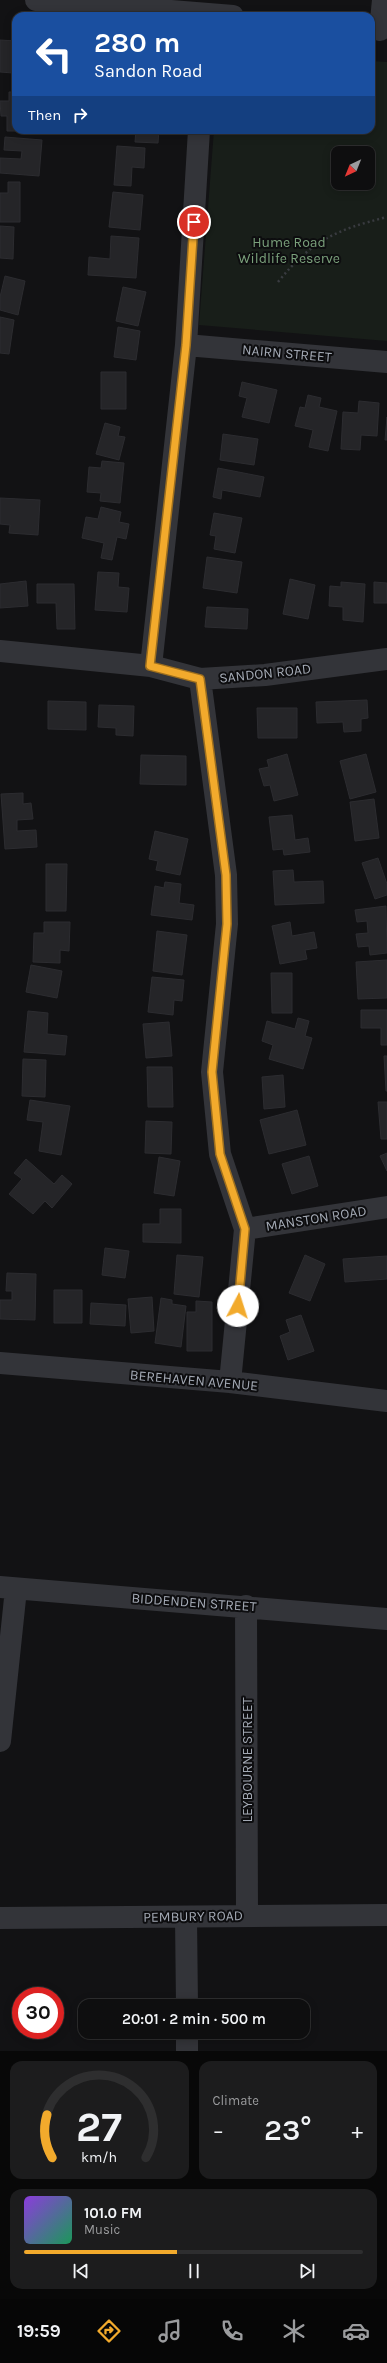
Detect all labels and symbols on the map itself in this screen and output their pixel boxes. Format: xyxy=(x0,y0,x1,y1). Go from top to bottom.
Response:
north arrow xyxy=(331,146,375,190)
pin xyxy=(177,205,211,239)
park label: Hume Road Wildlife Reserve xyxy=(238,234,340,267)
street label: NAIRN STREET xyxy=(241,341,332,366)
street label: SANDON ROAD xyxy=(218,660,312,687)
street label: MANSTON ROAD xyxy=(264,1202,368,1235)
position arrow xyxy=(217,1285,259,1327)
street label: BEREHAVEN AVENUE xyxy=(129,1366,259,1395)
street label: BIDDENDEN STREET xyxy=(131,1590,257,1615)
street label: LEYBOURNE STREET xyxy=(239,1697,256,1823)
street label: PEMBURY ROAD xyxy=(143,1907,243,1926)
speed limit sign: 30 xyxy=(12,1987,64,2039)

